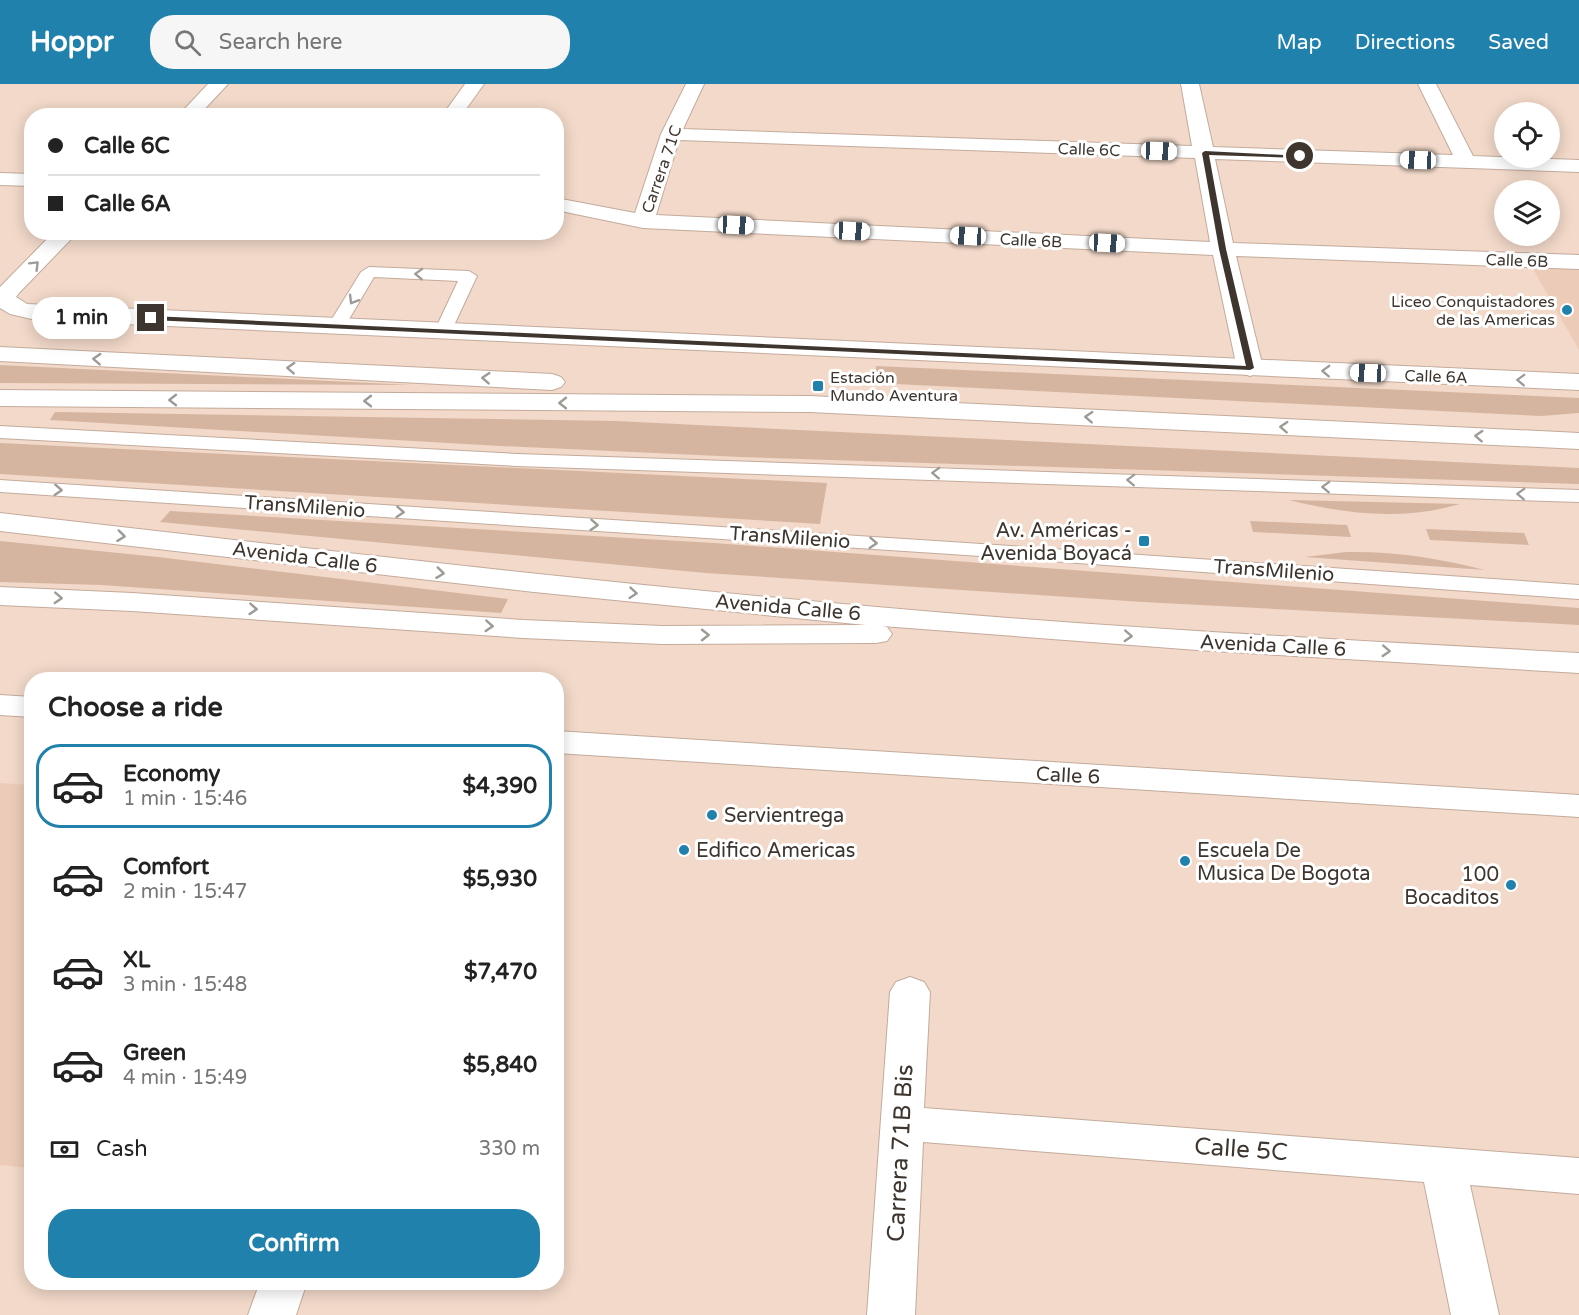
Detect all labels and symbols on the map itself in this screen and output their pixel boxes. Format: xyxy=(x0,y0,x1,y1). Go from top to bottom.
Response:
street label: Carrera 71C xyxy=(638,123,686,216)
street label: Calle 6C xyxy=(1057,139,1121,161)
car xyxy=(1141,141,1177,161)
route start xyxy=(1286,142,1313,169)
car xyxy=(1400,150,1436,170)
car xyxy=(718,215,754,235)
car xyxy=(834,221,870,241)
car xyxy=(950,226,986,246)
street label: Calle 6B xyxy=(999,229,1063,253)
car xyxy=(1089,233,1125,253)
street label: Calle 6B xyxy=(1485,250,1549,272)
one-way arrow xyxy=(27,261,38,272)
one-way arrow xyxy=(415,268,424,281)
place label: Liceo Conquistadores de las Americas xyxy=(1391,292,1555,330)
one-way arrow xyxy=(348,294,360,304)
callout: 1 min xyxy=(31,297,130,339)
marker: Liceo Conquistadores de las Americas xyxy=(1560,303,1574,317)
route end xyxy=(137,304,164,331)
one-way arrow xyxy=(92,353,101,366)
one-way arrow xyxy=(287,362,296,375)
car xyxy=(1350,363,1386,383)
one-way arrow xyxy=(1321,365,1330,378)
street label: Calle 6A xyxy=(1404,366,1468,388)
place label: Estación Mundo Aventura xyxy=(830,368,958,406)
one-way arrow xyxy=(482,371,491,384)
one-way arrow xyxy=(1516,373,1525,386)
marker: Estación Mundo Aventura xyxy=(811,379,825,393)
one-way arrow xyxy=(168,394,177,406)
one-way arrow xyxy=(363,395,372,407)
one-way arrow xyxy=(558,396,567,409)
one-way arrow xyxy=(1085,411,1094,424)
one-way arrow xyxy=(1279,420,1288,433)
one-way arrow xyxy=(1474,430,1483,443)
one-way arrow xyxy=(931,467,940,479)
one-way arrow xyxy=(1126,474,1135,486)
one-way arrow xyxy=(1321,481,1330,493)
one-way arrow xyxy=(54,483,63,496)
one-way arrow xyxy=(1516,488,1525,500)
street label: TransMilenio xyxy=(244,491,366,523)
one-way arrow xyxy=(395,505,404,518)
one-way arrow xyxy=(590,518,599,531)
place label: Av. Américas - Avenida Boyacá xyxy=(980,519,1132,566)
street label: TransMilenio xyxy=(729,522,851,554)
one-way arrow xyxy=(116,529,125,542)
marker: Av. Américas - Avenida Boyacá xyxy=(1137,534,1151,548)
one-way arrow xyxy=(868,536,877,549)
street label: Avenida Calle 6 xyxy=(231,537,379,579)
street label: TransMilenio xyxy=(1213,555,1335,587)
one-way arrow xyxy=(435,566,444,579)
one-way arrow xyxy=(629,587,638,600)
street label: Avenida Calle 6 xyxy=(714,590,862,626)
one-way arrow xyxy=(54,591,63,604)
one-way arrow xyxy=(249,603,258,616)
one-way arrow xyxy=(485,620,494,633)
one-way arrow xyxy=(701,629,710,641)
one-way arrow xyxy=(1124,629,1133,642)
street label: Avenida Calle 6 xyxy=(1199,630,1347,662)
one-way arrow xyxy=(1381,645,1390,658)
street label: Calle 6 xyxy=(1035,762,1101,790)
place label: Servientrega xyxy=(724,804,844,828)
marker: Servientrega xyxy=(705,808,719,822)
place label: Edifico Americas xyxy=(696,839,855,863)
place label: Escuela De Musica De Bogota xyxy=(1197,839,1371,886)
marker: Edifico Americas xyxy=(677,843,691,857)
marker: Escuela De Musica De Bogota xyxy=(1178,854,1192,868)
place label: 100 Bocaditos xyxy=(1404,863,1499,910)
marker: 100 Bocaditos xyxy=(1504,878,1518,892)
street label: Carrera 71B Bis xyxy=(881,1064,920,1242)
street label: Calle 5C xyxy=(1193,1132,1289,1167)

